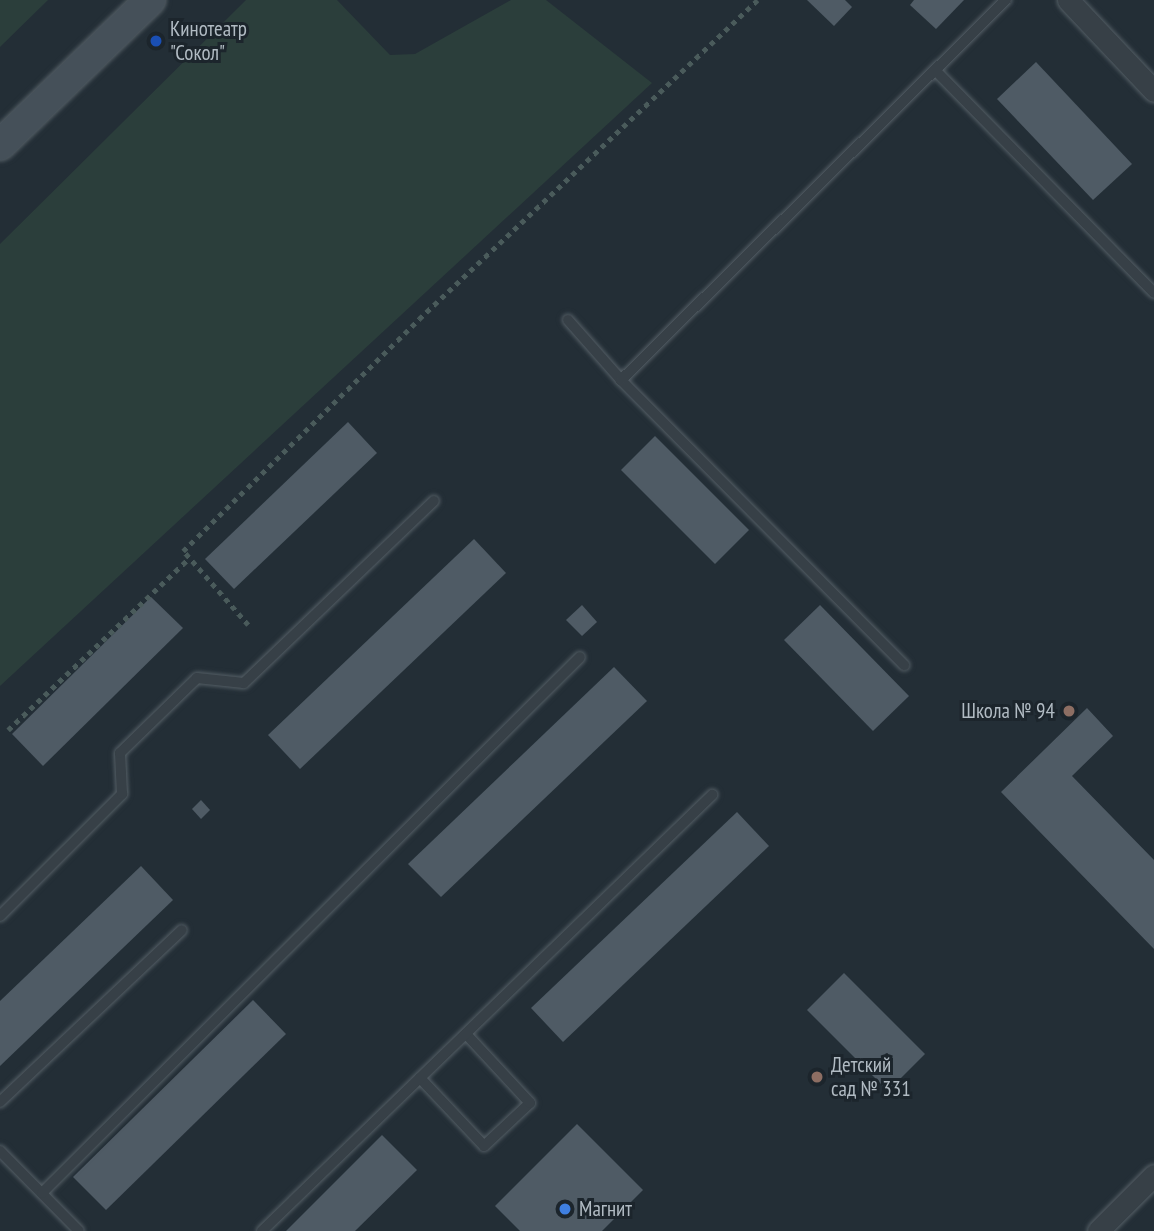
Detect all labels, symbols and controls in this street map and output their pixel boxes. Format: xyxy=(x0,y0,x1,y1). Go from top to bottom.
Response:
place label: Кинотеатр "Сокол" xyxy=(170,16,247,66)
marker: Кинотеатр "Сокол" xyxy=(148,33,164,49)
place label: Школа № 94 xyxy=(961,698,1055,724)
marker: Школа № 94 xyxy=(1061,703,1077,719)
place label: Детский сад № 331 xyxy=(831,1052,911,1102)
marker: Детский сад № 331 xyxy=(809,1069,825,1085)
place label: Магнит xyxy=(579,1196,632,1222)
marker: Магнит xyxy=(557,1201,573,1217)

